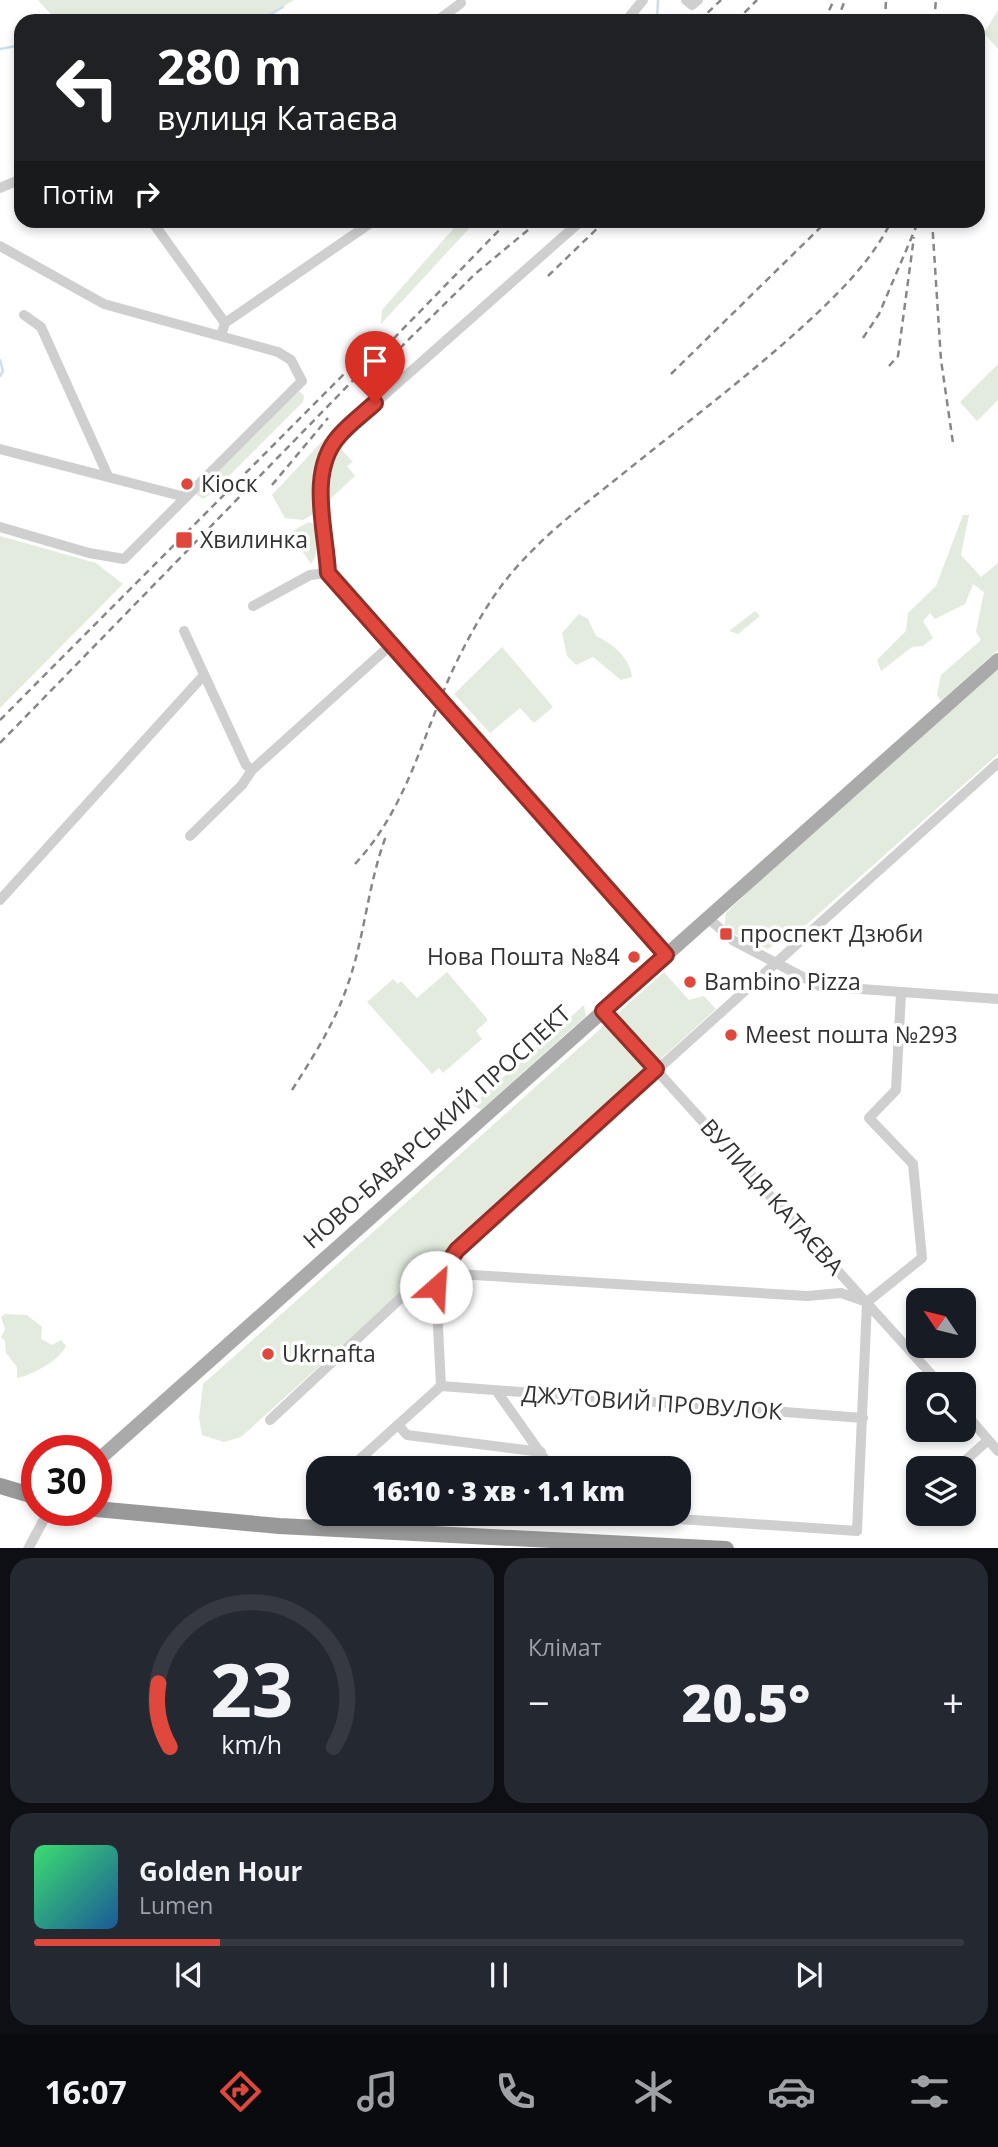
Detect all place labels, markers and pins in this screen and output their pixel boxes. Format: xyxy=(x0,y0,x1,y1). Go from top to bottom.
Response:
pin xyxy=(345,331,405,403)
place label: Кіоск xyxy=(201,467,258,499)
marker: Кіоск xyxy=(179,476,195,492)
place label: Хвилинка xyxy=(200,523,308,555)
marker: Хвилинка xyxy=(174,530,194,550)
place label: проспект Дзюби xyxy=(740,917,923,949)
marker: проспект Дзюби xyxy=(718,926,734,942)
place label: Нова Пошта №84 xyxy=(427,940,620,972)
marker: Нова Пошта №84 xyxy=(626,949,642,965)
place label: Bambino Pizza xyxy=(704,965,861,997)
marker: Bambino Pizza xyxy=(682,974,698,990)
place label: Meest пошта №293 xyxy=(745,1018,958,1050)
marker: Meest пошта №293 xyxy=(723,1027,739,1043)
place label: Ukrnafta xyxy=(282,1337,376,1369)
marker: Ukrnafta xyxy=(260,1346,276,1362)

